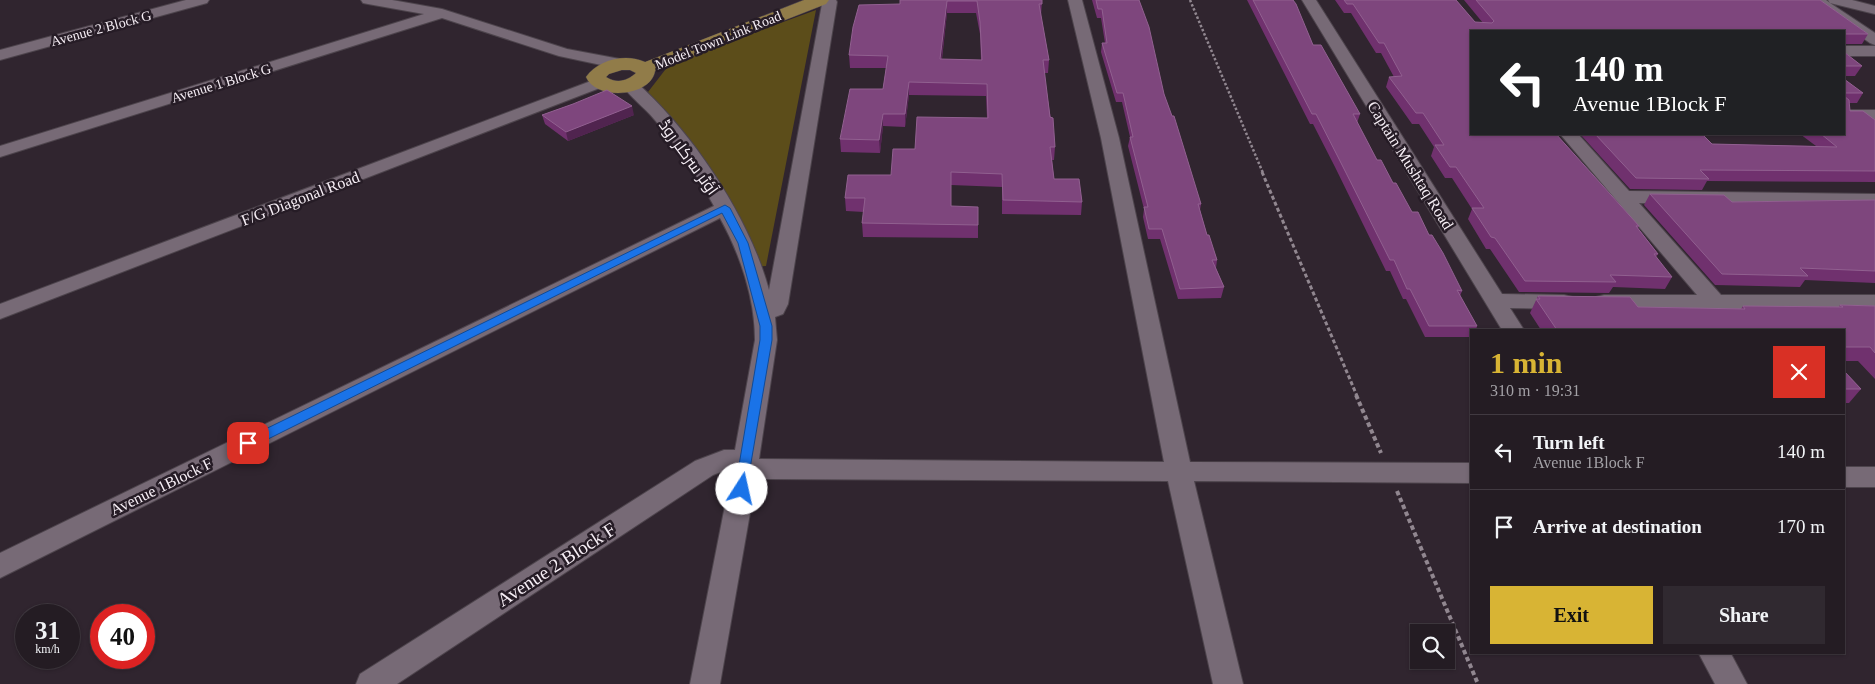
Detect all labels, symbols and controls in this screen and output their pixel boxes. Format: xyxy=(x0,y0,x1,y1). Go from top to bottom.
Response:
street label: Avenue 2 Block G xyxy=(49,8,153,49)
street label: Model Town Link Road xyxy=(653,8,783,73)
icon: left xyxy=(1490,50,1555,115)
text: 140 m xyxy=(1573,50,1663,89)
street label: Avenue 1 Block G xyxy=(169,61,273,106)
text: Avenue 1Block F xyxy=(1573,91,1727,116)
street label: Captain Mushtaq Road xyxy=(1363,98,1457,233)
street label: آؤٹر سرکلر روڈ xyxy=(655,117,722,199)
street label: F/G Diagonal Road xyxy=(239,168,362,230)
text: 1 min xyxy=(1490,346,1563,379)
button: close xyxy=(1773,346,1825,398)
text: 310 m · 19:31 xyxy=(1490,382,1580,399)
pin xyxy=(227,422,269,464)
icon: arrive xyxy=(234,429,262,457)
text: Turn left xyxy=(1533,432,1605,453)
icon: left xyxy=(1490,438,1518,466)
text: 140 m xyxy=(1777,441,1825,462)
street label: Avenue 1Block F xyxy=(107,454,215,519)
text: Avenue 1Block F xyxy=(1533,454,1645,471)
position arrow xyxy=(715,462,767,514)
icon: arrive xyxy=(1490,513,1518,541)
text: Arrive at destination xyxy=(1533,516,1702,537)
text: 170 m xyxy=(1777,516,1825,537)
street label: Avenue 2 Block F xyxy=(493,518,620,611)
button: Exit xyxy=(1490,586,1653,644)
button: Share xyxy=(1663,586,1825,644)
speed limit sign: 40 xyxy=(90,604,155,669)
text: 31 xyxy=(35,617,60,644)
map controls xyxy=(1410,624,1455,669)
button: search xyxy=(1410,624,1455,669)
text: km/h xyxy=(35,642,60,656)

